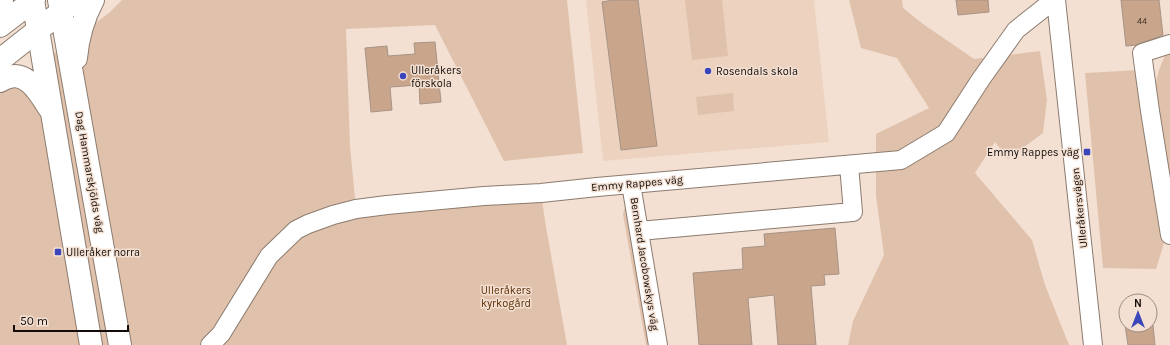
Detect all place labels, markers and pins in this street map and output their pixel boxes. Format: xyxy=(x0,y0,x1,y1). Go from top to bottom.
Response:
place label: Ulleråkers förskola xyxy=(411,64,462,90)
place label: Rosendals skola xyxy=(716,65,798,78)
marker: Rosendals skola xyxy=(703,66,713,76)
marker: Ulleråkers förskola xyxy=(398,71,408,81)
place label: Emmy Rappes väg xyxy=(987,146,1080,159)
marker: Emmy Rappes väg xyxy=(1082,147,1092,157)
place label: Ulleråker norra xyxy=(66,246,140,259)
marker: Ulleråker norra xyxy=(53,247,63,257)

